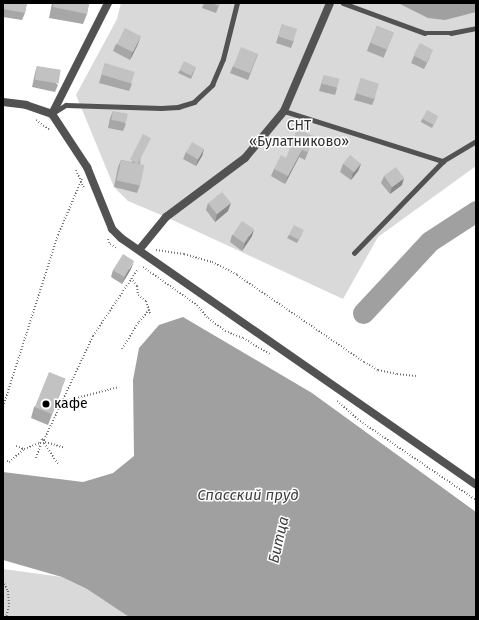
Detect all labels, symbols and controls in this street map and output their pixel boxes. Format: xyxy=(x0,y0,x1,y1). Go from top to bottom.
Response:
park label: СНТ «Булатниково» xyxy=(249,118,349,150)
place label: кафе xyxy=(54,396,88,412)
marker: кафе xyxy=(41,399,51,409)
water label: Спасский пруд xyxy=(197,487,299,505)
water label: Битца xyxy=(265,515,293,565)

